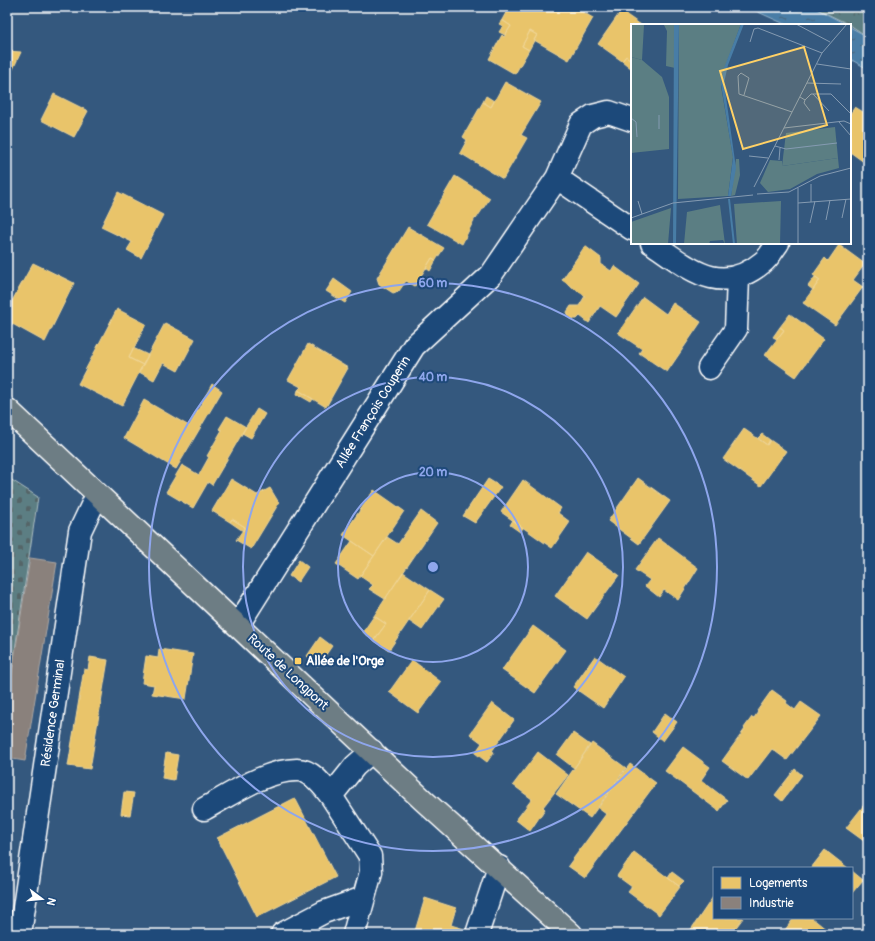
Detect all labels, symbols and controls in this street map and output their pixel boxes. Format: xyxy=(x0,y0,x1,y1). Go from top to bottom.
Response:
inset map xyxy=(631,24,851,244)
text: 60 m xyxy=(419,276,448,291)
street label: Allée François Couperin xyxy=(332,353,414,471)
text: 40 m xyxy=(418,370,448,385)
text: 20 m xyxy=(419,465,447,480)
centre of rings xyxy=(426,560,440,574)
street label: Route de Longpont xyxy=(244,630,332,714)
place label: Allée de l'Orge xyxy=(306,653,385,669)
marker: Allée de l'Orge xyxy=(293,656,303,666)
street label: Résidence Germinal xyxy=(38,658,68,768)
legend xyxy=(713,867,853,919)
text: Logements xyxy=(749,876,808,891)
north arrow xyxy=(22,879,62,919)
text: N xyxy=(44,896,58,908)
text: Industrie xyxy=(749,896,794,911)

